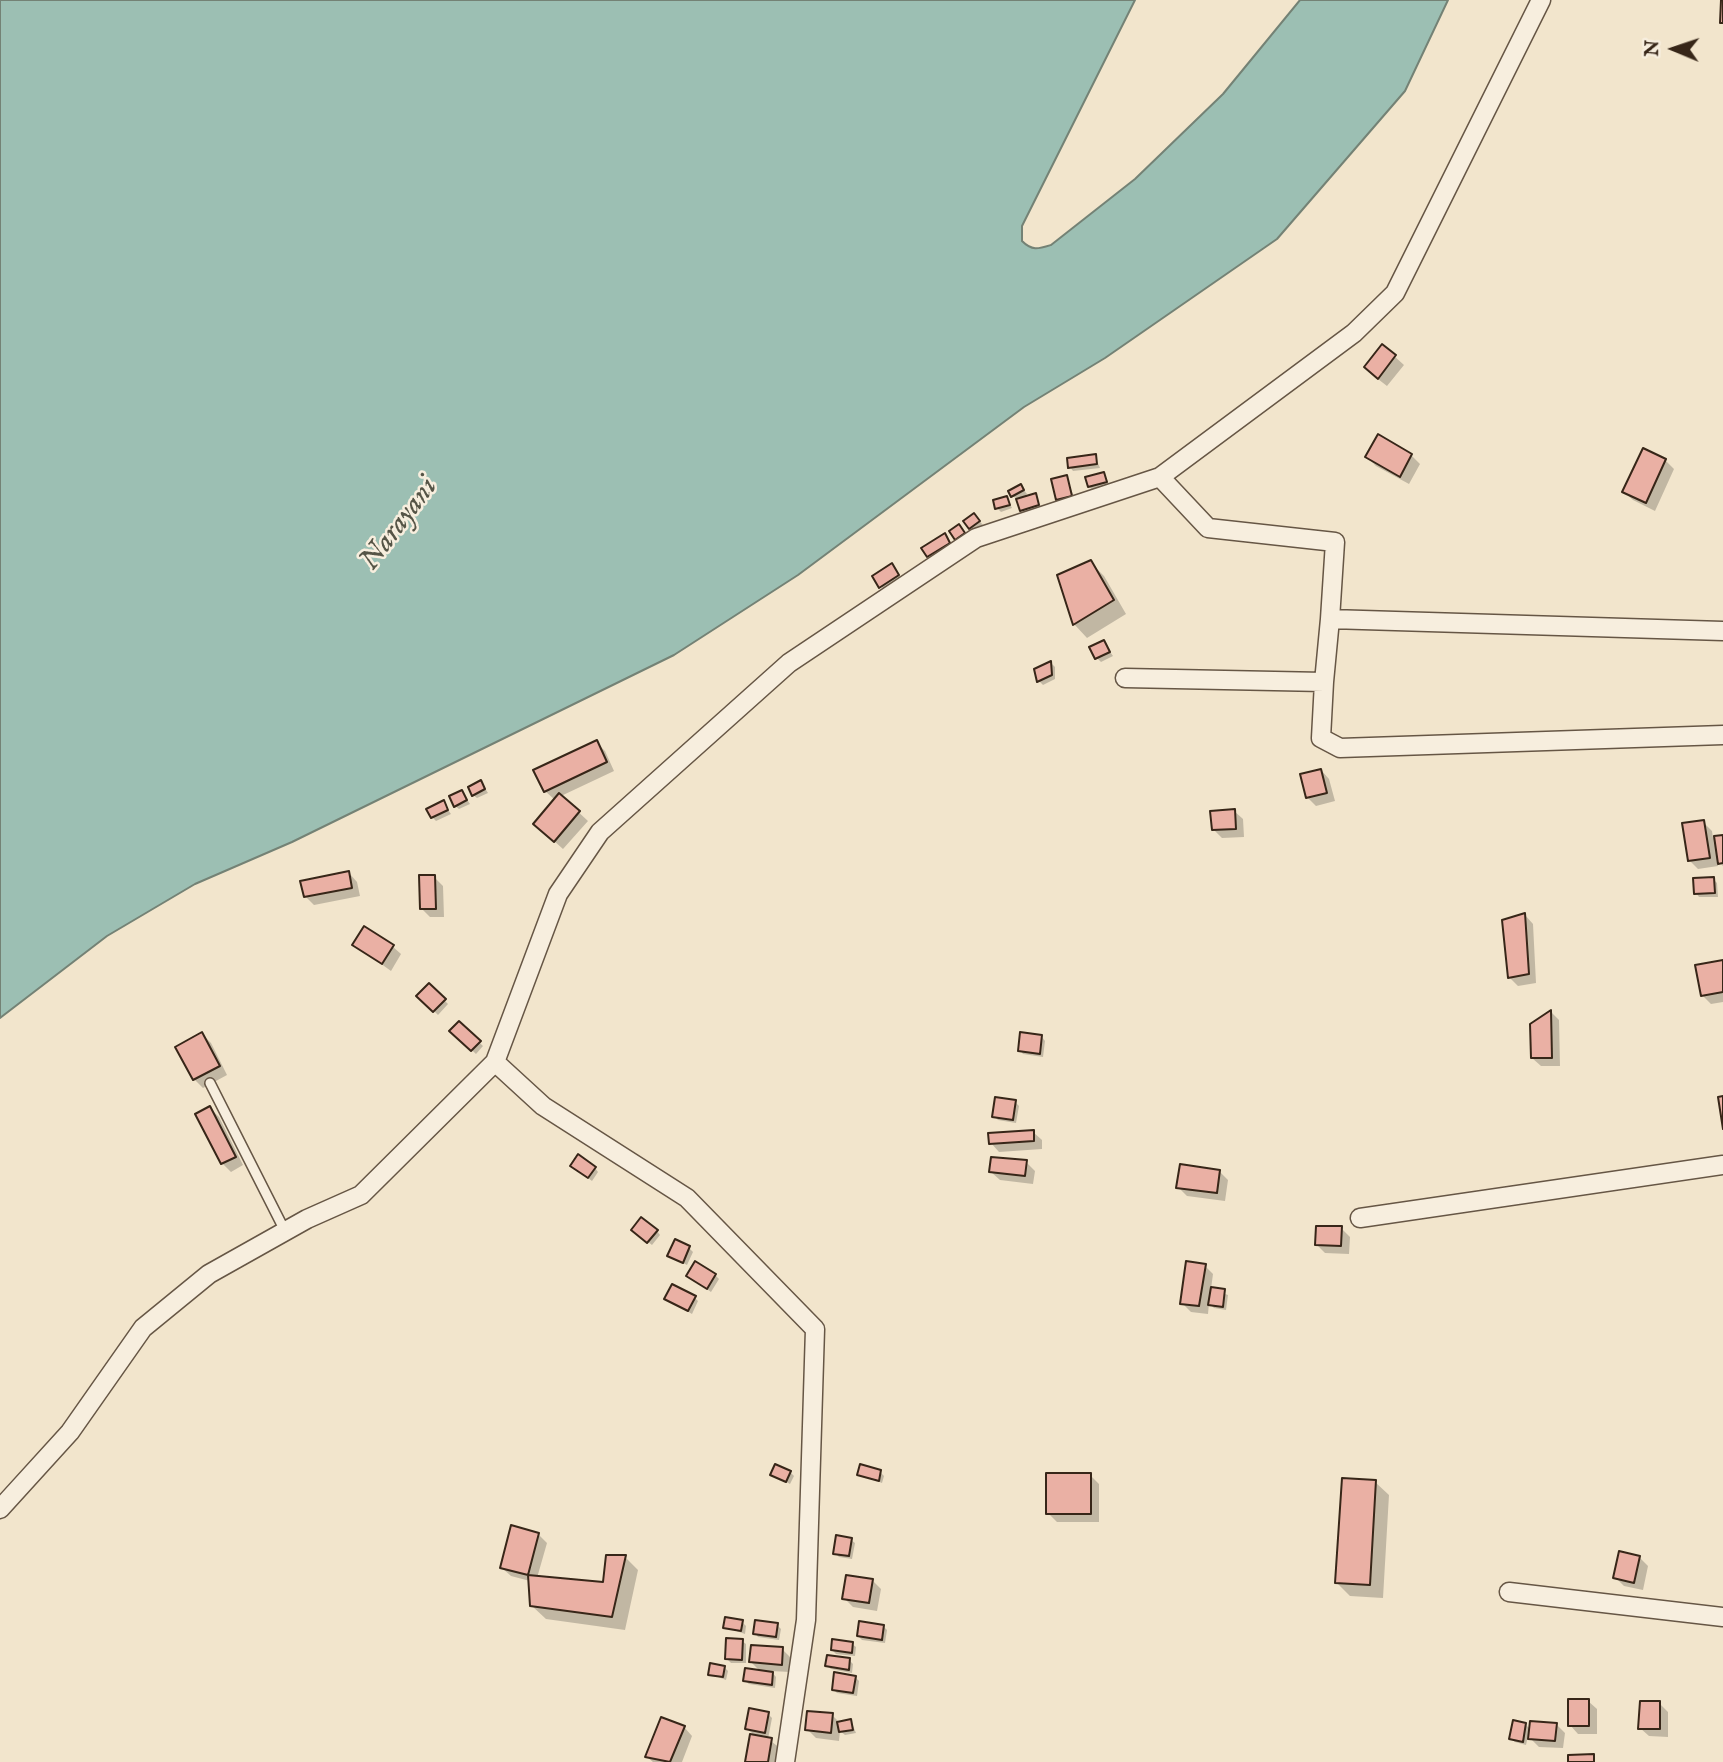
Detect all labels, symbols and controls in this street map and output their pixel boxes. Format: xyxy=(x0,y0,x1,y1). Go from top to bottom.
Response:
north arrow xyxy=(1639,14,1709,84)
text: N xyxy=(1641,40,1665,57)
water label: Narayani xyxy=(353,471,447,579)

